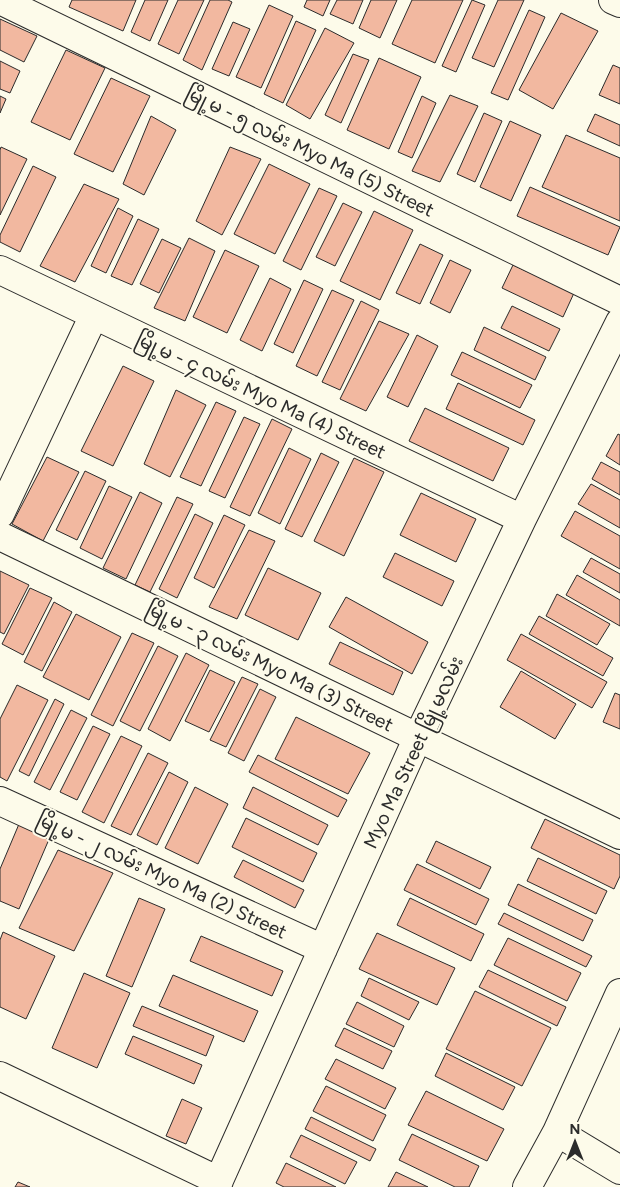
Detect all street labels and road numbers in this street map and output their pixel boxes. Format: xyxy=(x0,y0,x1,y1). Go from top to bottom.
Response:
street label: မြို့မ - ၅ လမ်း Myo Ma (5) Street xyxy=(180,78,439,225)
street label: မြို့မ - ၄ လမ်း Myo Ma (4) Street xyxy=(130,325,391,467)
street label: မြို့မ - ၃ လမ်း Myo Ma (3) Street xyxy=(141,594,398,740)
street label: Myo Ma Street မြို့မလမ်း xyxy=(356,651,472,854)
street label: မြို့မ - ၂ လမ်း Myo Ma (2) Street xyxy=(31,805,292,947)

